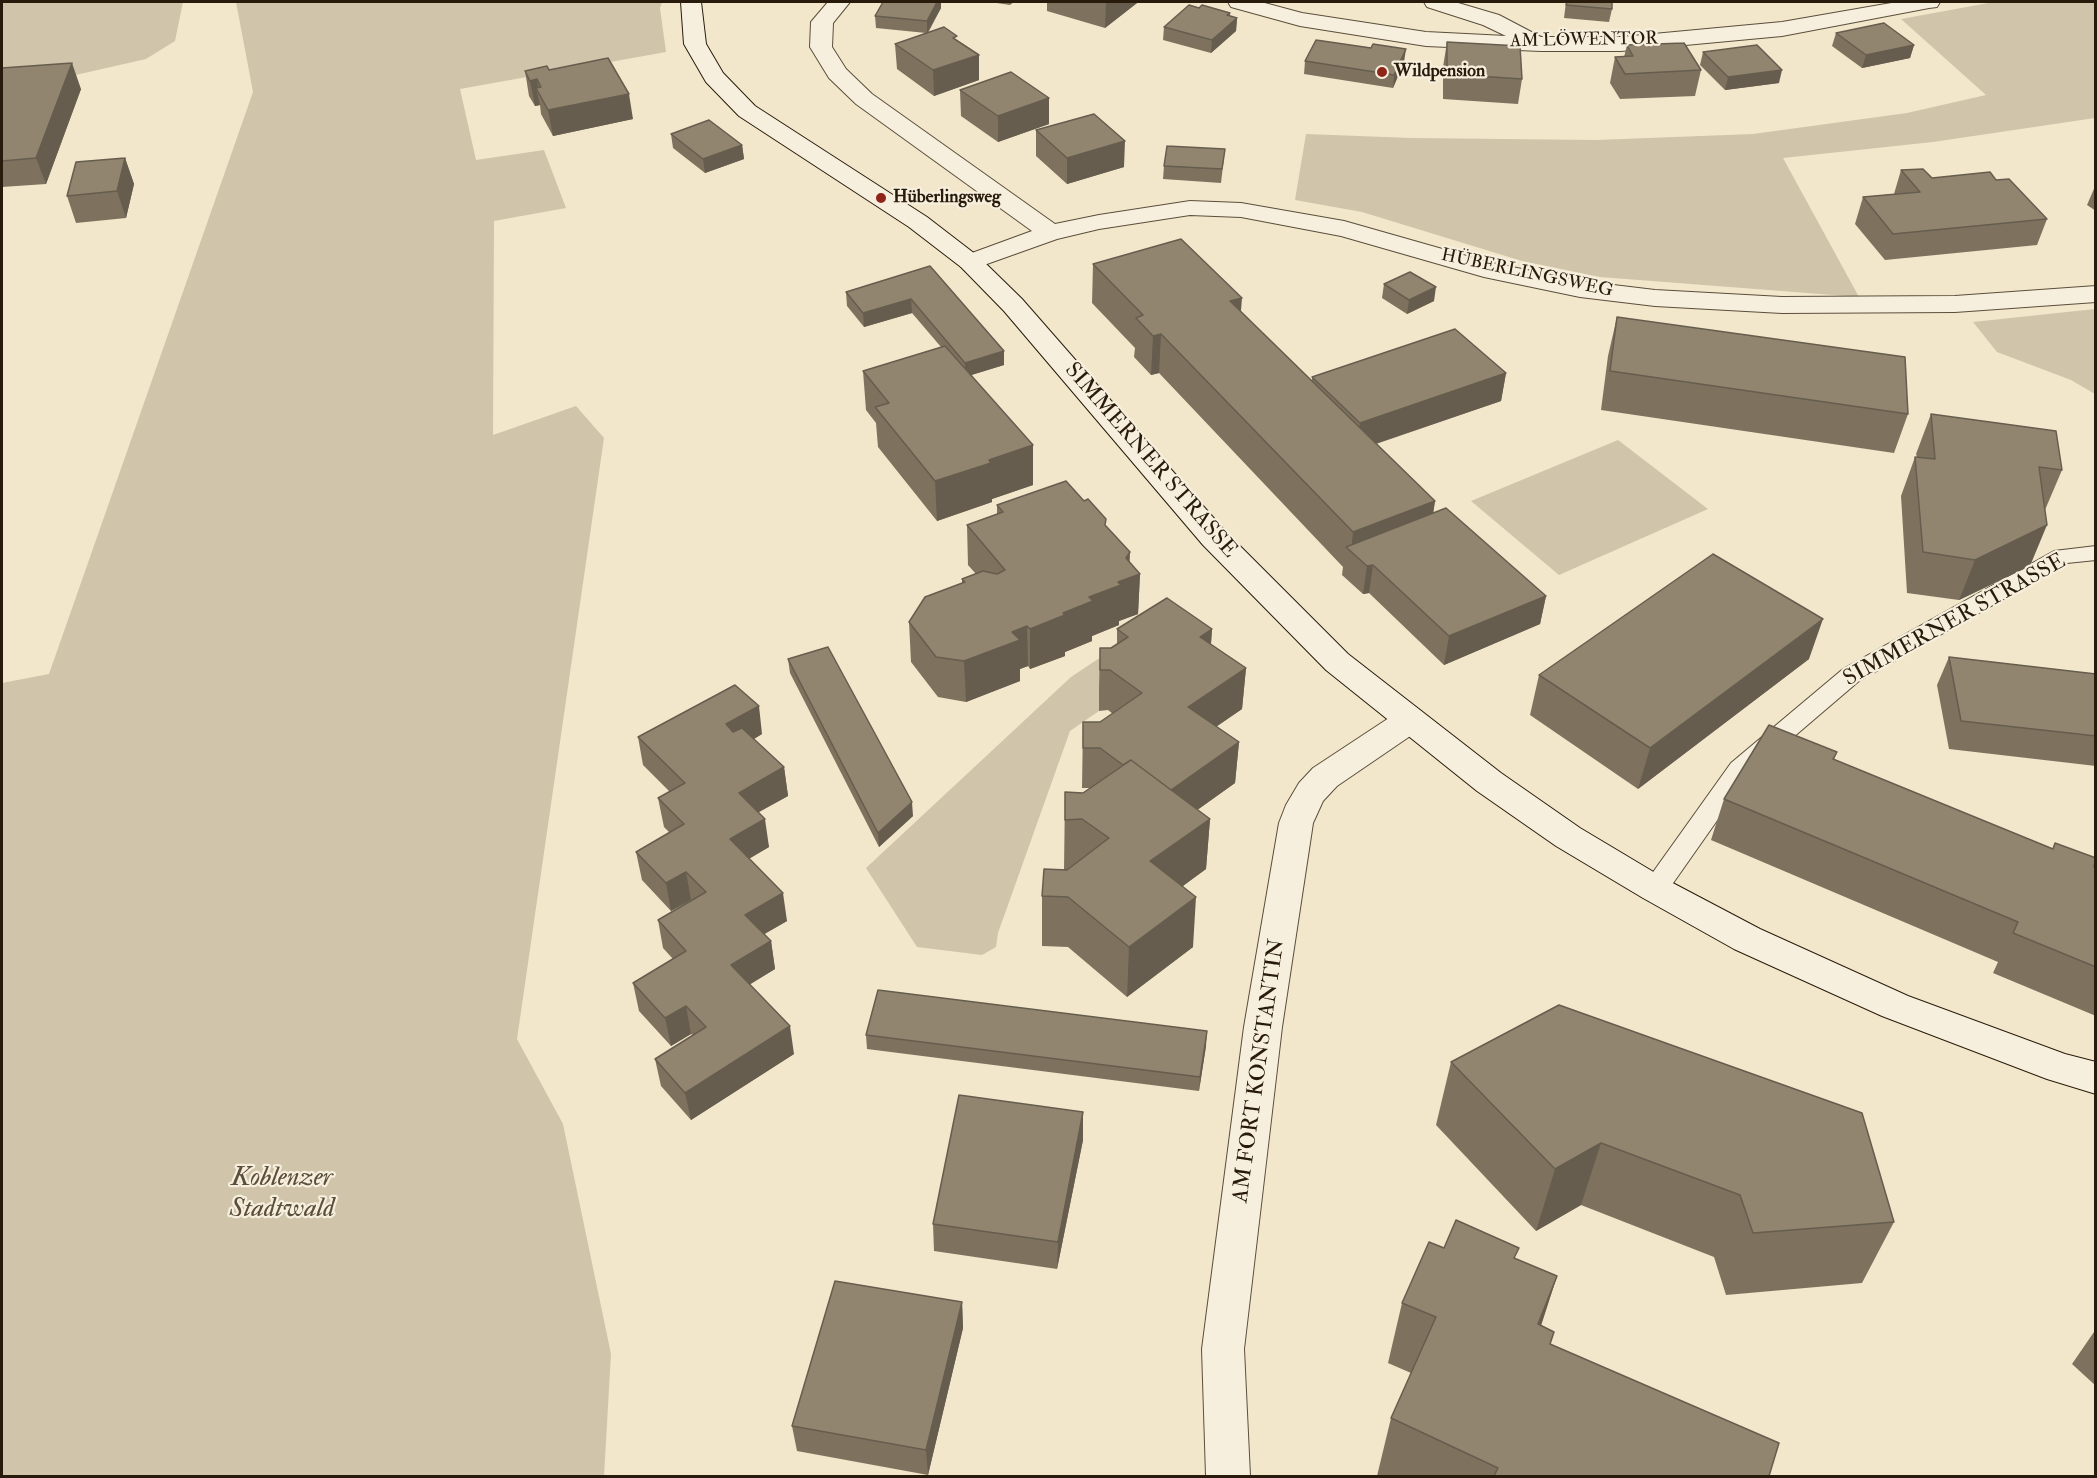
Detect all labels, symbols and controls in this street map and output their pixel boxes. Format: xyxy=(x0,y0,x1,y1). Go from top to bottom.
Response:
street label: AM LÖWENTOR xyxy=(1510,29,1658,53)
place label: Wildpension xyxy=(1394,61,1485,83)
marker: Wildpension xyxy=(1375,65,1389,79)
place label: Hüberlingsweg xyxy=(893,187,1001,209)
marker: Hüberlingsweg xyxy=(874,191,888,205)
street label: HÜBERLINGSWEG xyxy=(1439,245,1615,303)
street label: SIMMERNER STRASSE xyxy=(1058,358,1242,564)
street label: SIMMERNER STRASSE xyxy=(1839,549,2071,693)
street label: AM FORT KONSTANTIN xyxy=(1228,937,1292,1205)
park label: Koblenzer Stadtwald xyxy=(229,1163,335,1226)

